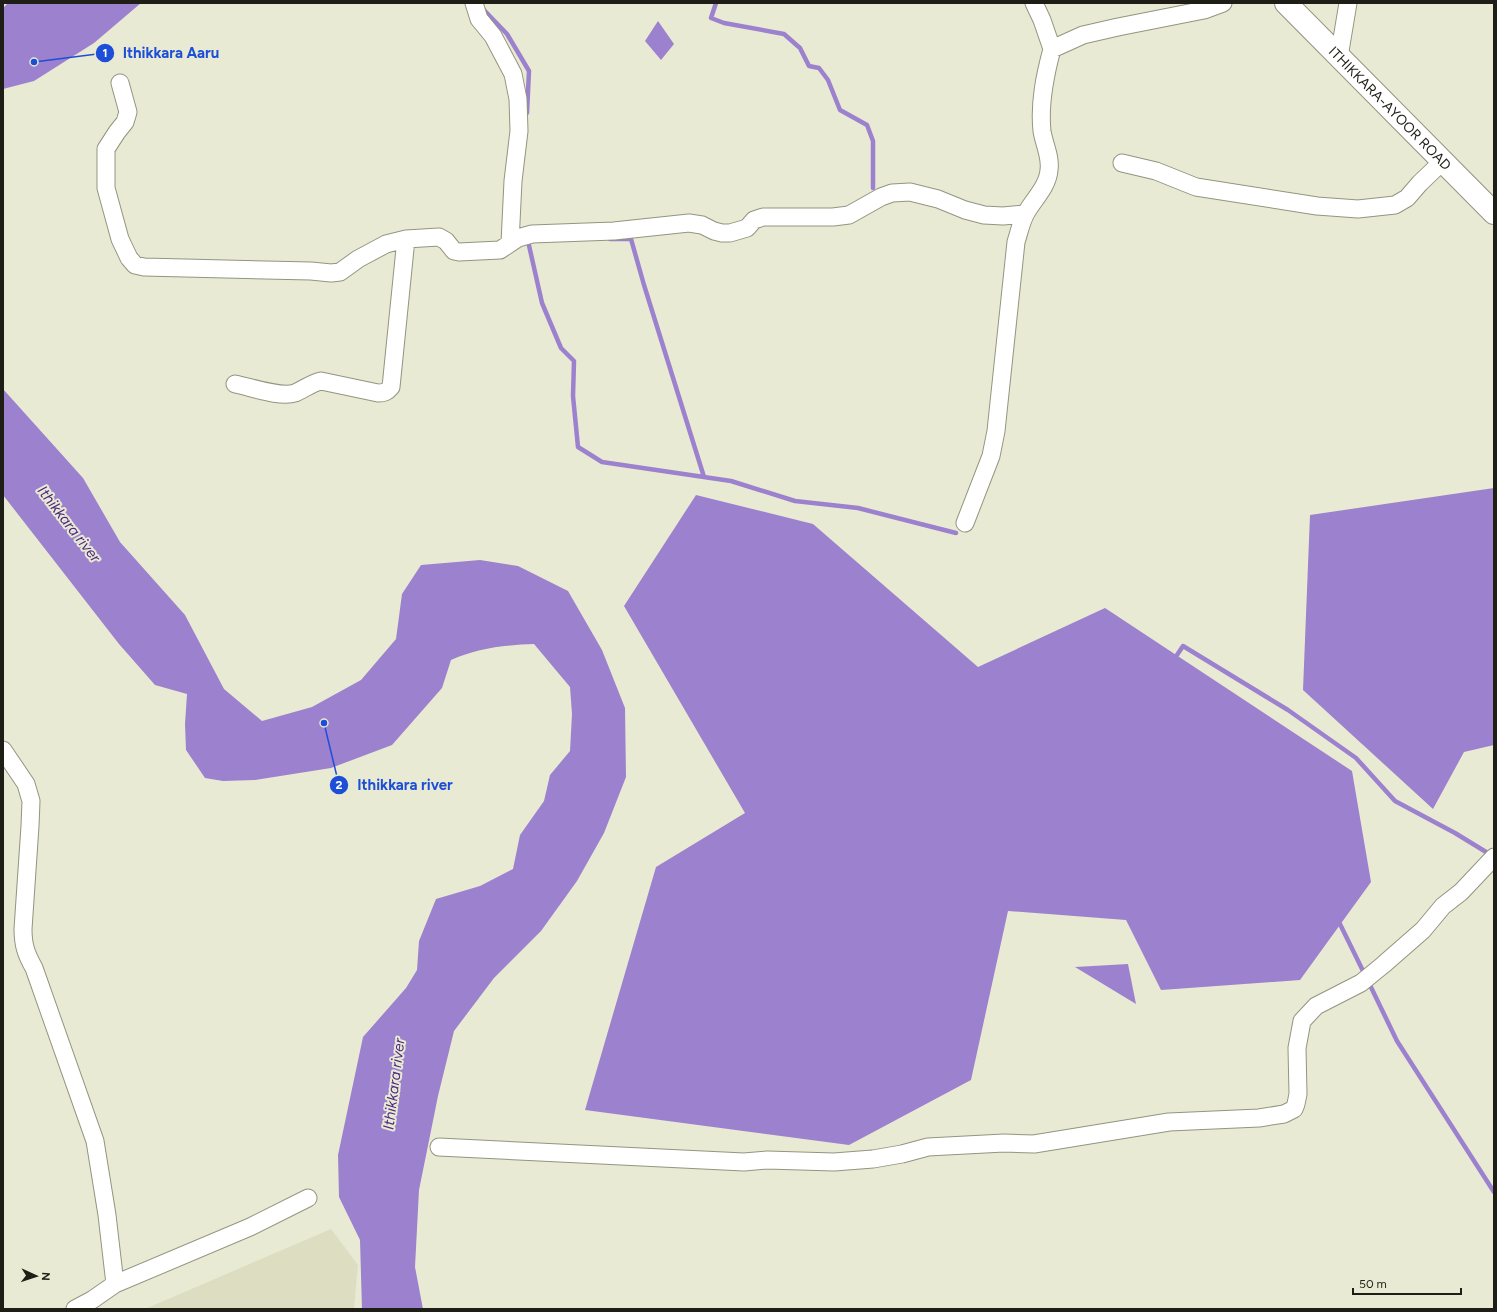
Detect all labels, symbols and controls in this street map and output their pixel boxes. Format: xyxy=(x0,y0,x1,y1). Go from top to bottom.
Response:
callout: Ithikkara Aaru xyxy=(95,39,228,66)
street label: ITHIKKARA-AYOOR ROAD xyxy=(1325,43,1455,174)
text: Ithikkara Aaru xyxy=(123,44,219,62)
text: 1 xyxy=(102,46,108,60)
water label: Ithikkara river xyxy=(34,482,105,567)
callout: Ithikkara river xyxy=(329,772,461,799)
text: Ithikkara river xyxy=(357,776,453,794)
text: 2 xyxy=(336,778,343,792)
water label: Ithikkara river xyxy=(379,1036,409,1131)
north arrow xyxy=(16,1256,56,1296)
scale bar xyxy=(1353,1270,1461,1296)
text: N xyxy=(39,1272,52,1281)
text: 50 m xyxy=(1359,1277,1387,1291)

